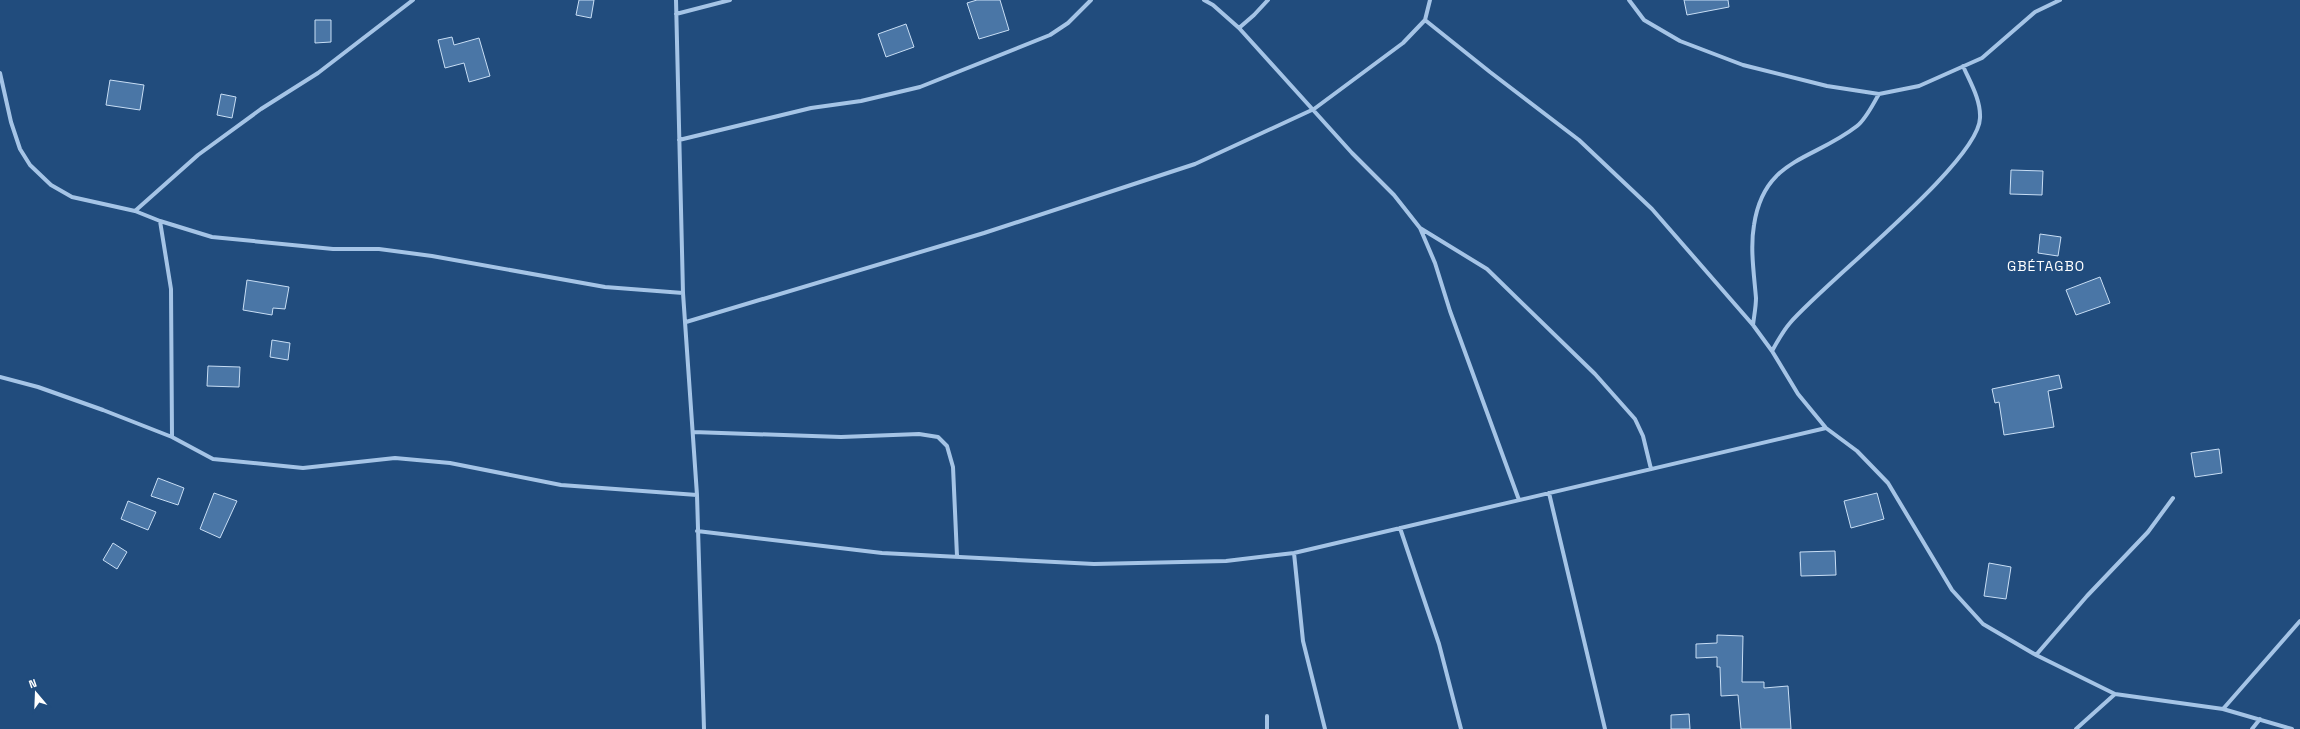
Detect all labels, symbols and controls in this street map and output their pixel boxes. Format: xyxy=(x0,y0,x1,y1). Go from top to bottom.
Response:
district label: GBÉTAGBO xyxy=(2007,257,2085,275)
north arrow xyxy=(16,673,56,713)
text: N xyxy=(27,676,39,691)

